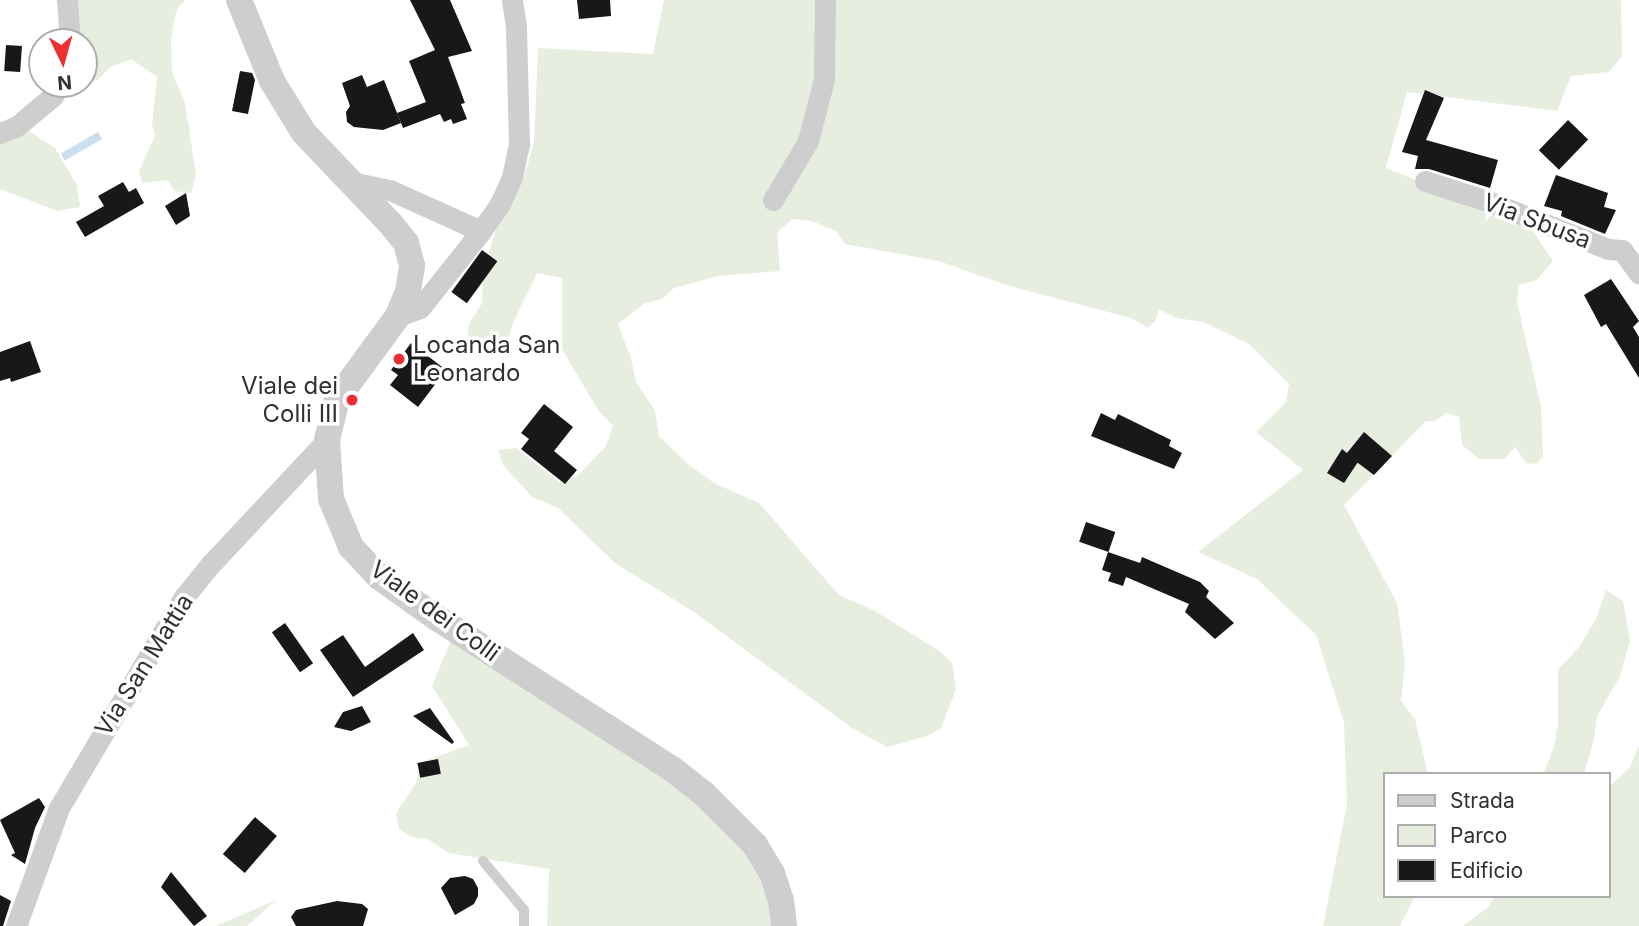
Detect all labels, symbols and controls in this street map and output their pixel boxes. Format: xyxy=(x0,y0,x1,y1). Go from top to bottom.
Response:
north arrow xyxy=(28,28,98,98)
text: N xyxy=(56,70,73,95)
street label: Via Sbusa xyxy=(1479,187,1595,255)
place label: Locanda San Leonardo xyxy=(413,331,561,387)
marker: Locanda San Leonardo xyxy=(391,351,407,367)
place label: Viale dei Colli III xyxy=(241,372,338,428)
marker: Viale dei Colli III xyxy=(344,392,360,408)
street label: Viale dei Colli xyxy=(365,554,505,668)
street label: Via San Mattia xyxy=(89,589,199,741)
legend xyxy=(1384,772,1611,898)
text: Strada xyxy=(1450,788,1515,813)
text: Parco xyxy=(1450,823,1507,848)
text: Edificio xyxy=(1450,858,1523,883)

